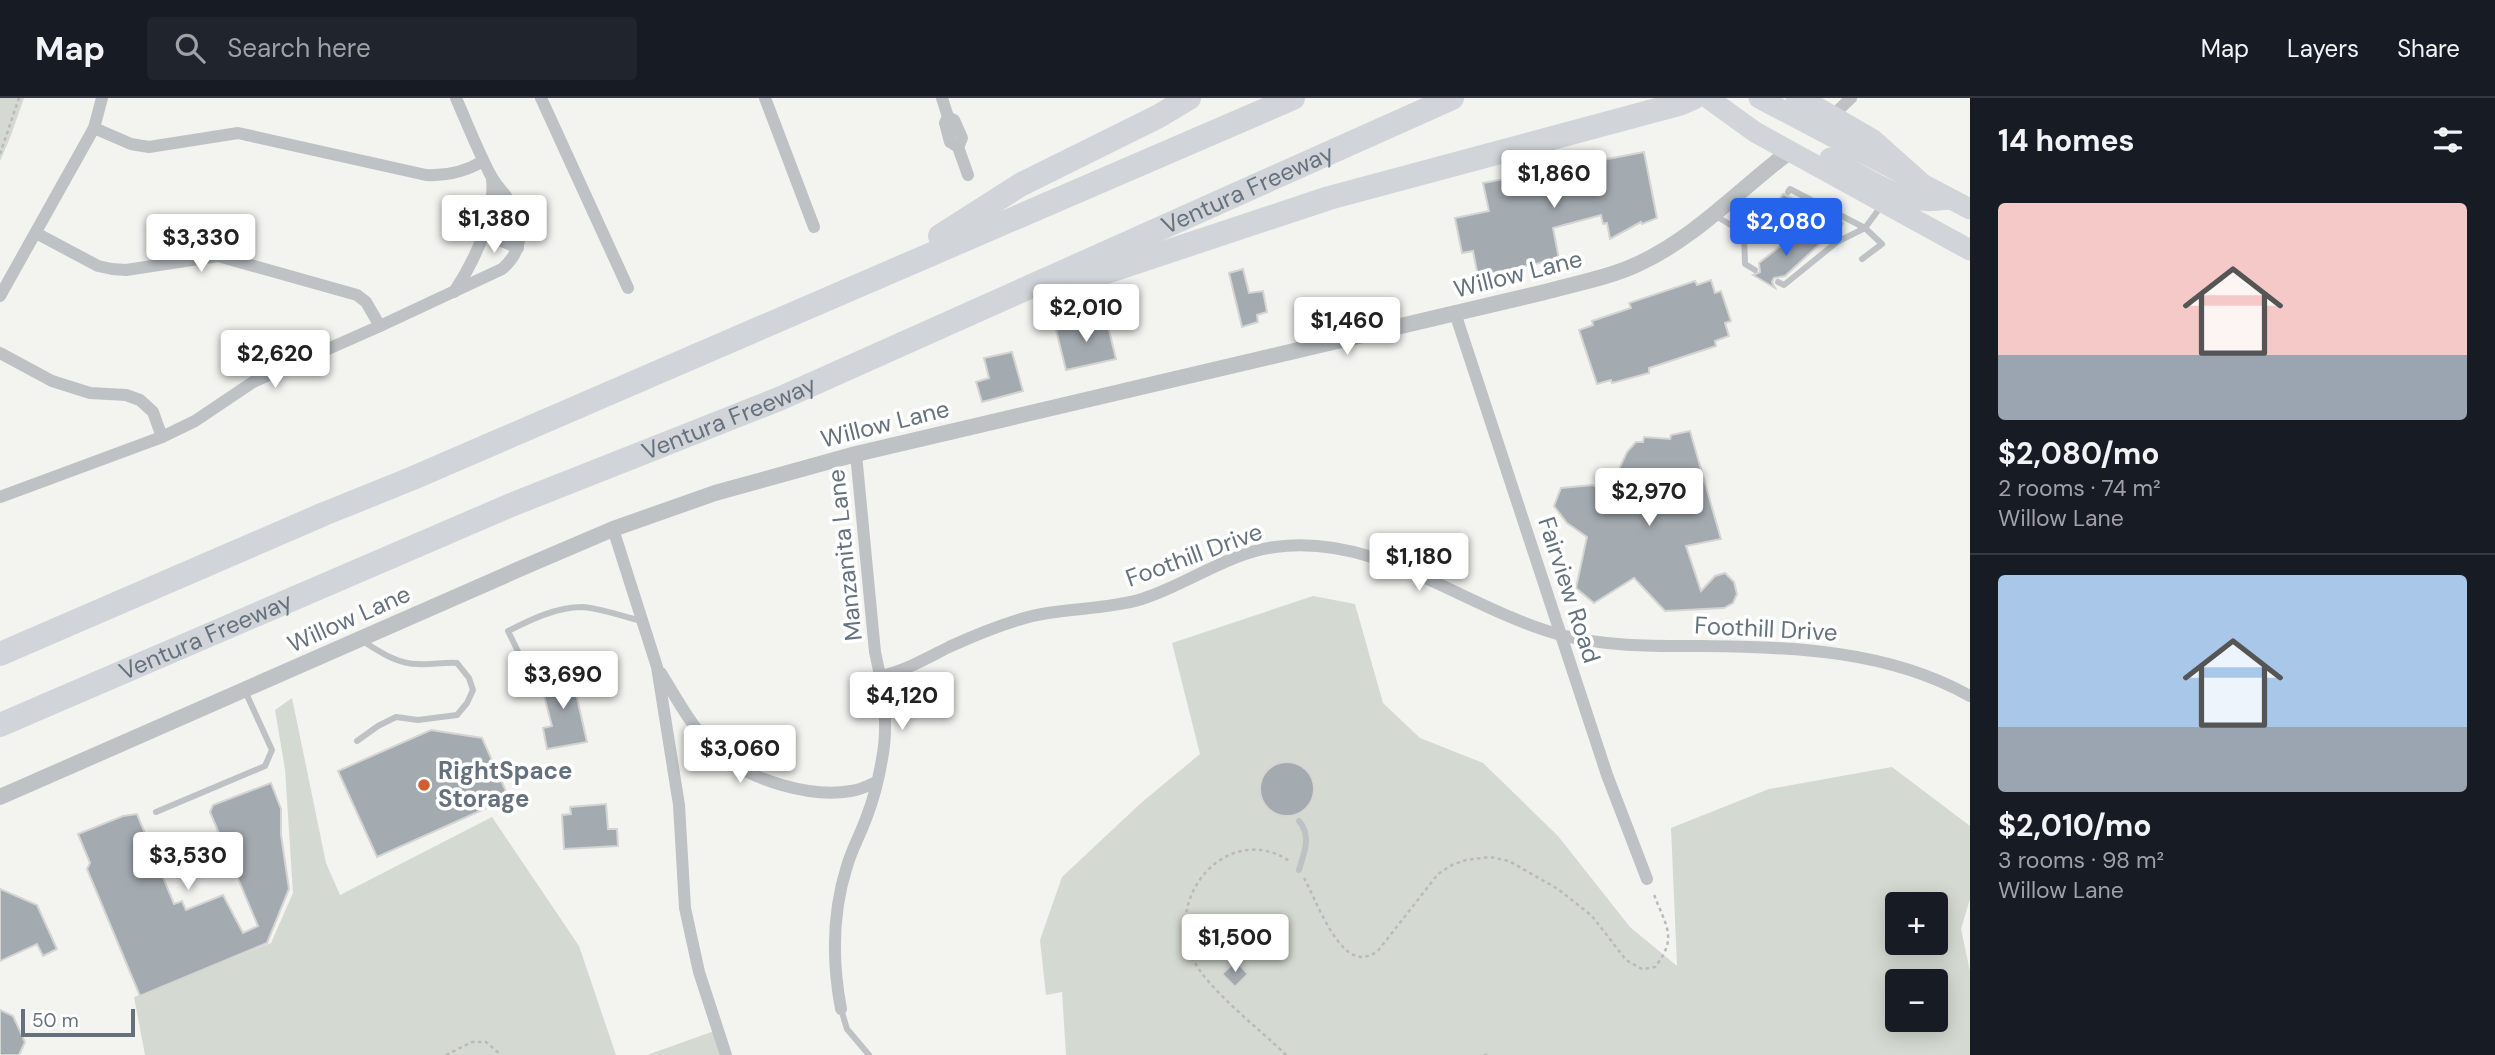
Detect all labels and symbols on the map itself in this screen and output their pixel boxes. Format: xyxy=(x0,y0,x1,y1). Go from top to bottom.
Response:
street label: Ventura Freeway xyxy=(1157,137,1338,241)
pin: $1,860 xyxy=(1497,150,1611,210)
pin: $1,380 xyxy=(437,195,551,255)
pin: $2,080 xyxy=(1729,198,1843,258)
pin: $3,330 xyxy=(144,214,258,274)
street label: Willow Lane xyxy=(1450,243,1585,304)
pin: $2,010 xyxy=(1029,285,1143,344)
pin: $1,460 xyxy=(1290,298,1404,357)
pin: $2,620 xyxy=(218,330,332,390)
street label: Ventura Freeway xyxy=(637,368,821,467)
street label: Willow Lane xyxy=(817,393,952,454)
street label: Manzanita Lane xyxy=(820,468,869,642)
pin: $2,970 xyxy=(1592,468,1706,528)
street label: Fairview Road xyxy=(1531,513,1608,667)
street label: Foothill Drive xyxy=(1121,515,1266,594)
pin: $1,180 xyxy=(1362,533,1476,593)
street label: Willow Lane xyxy=(283,578,415,659)
street label: Ventura Freeway xyxy=(114,585,297,687)
street label: Foothill Drive xyxy=(1694,609,1838,648)
pin: $3,690 xyxy=(506,652,620,711)
pin: $4,120 xyxy=(845,672,959,732)
pin: $3,060 xyxy=(683,726,797,785)
place label: RightSpace Storage xyxy=(438,755,573,814)
marker: RightSpace Storage xyxy=(416,777,432,793)
pin: $3,530 xyxy=(131,832,245,892)
pin: $1,500 xyxy=(1178,914,1292,974)
scale bar xyxy=(21,1006,135,1038)

